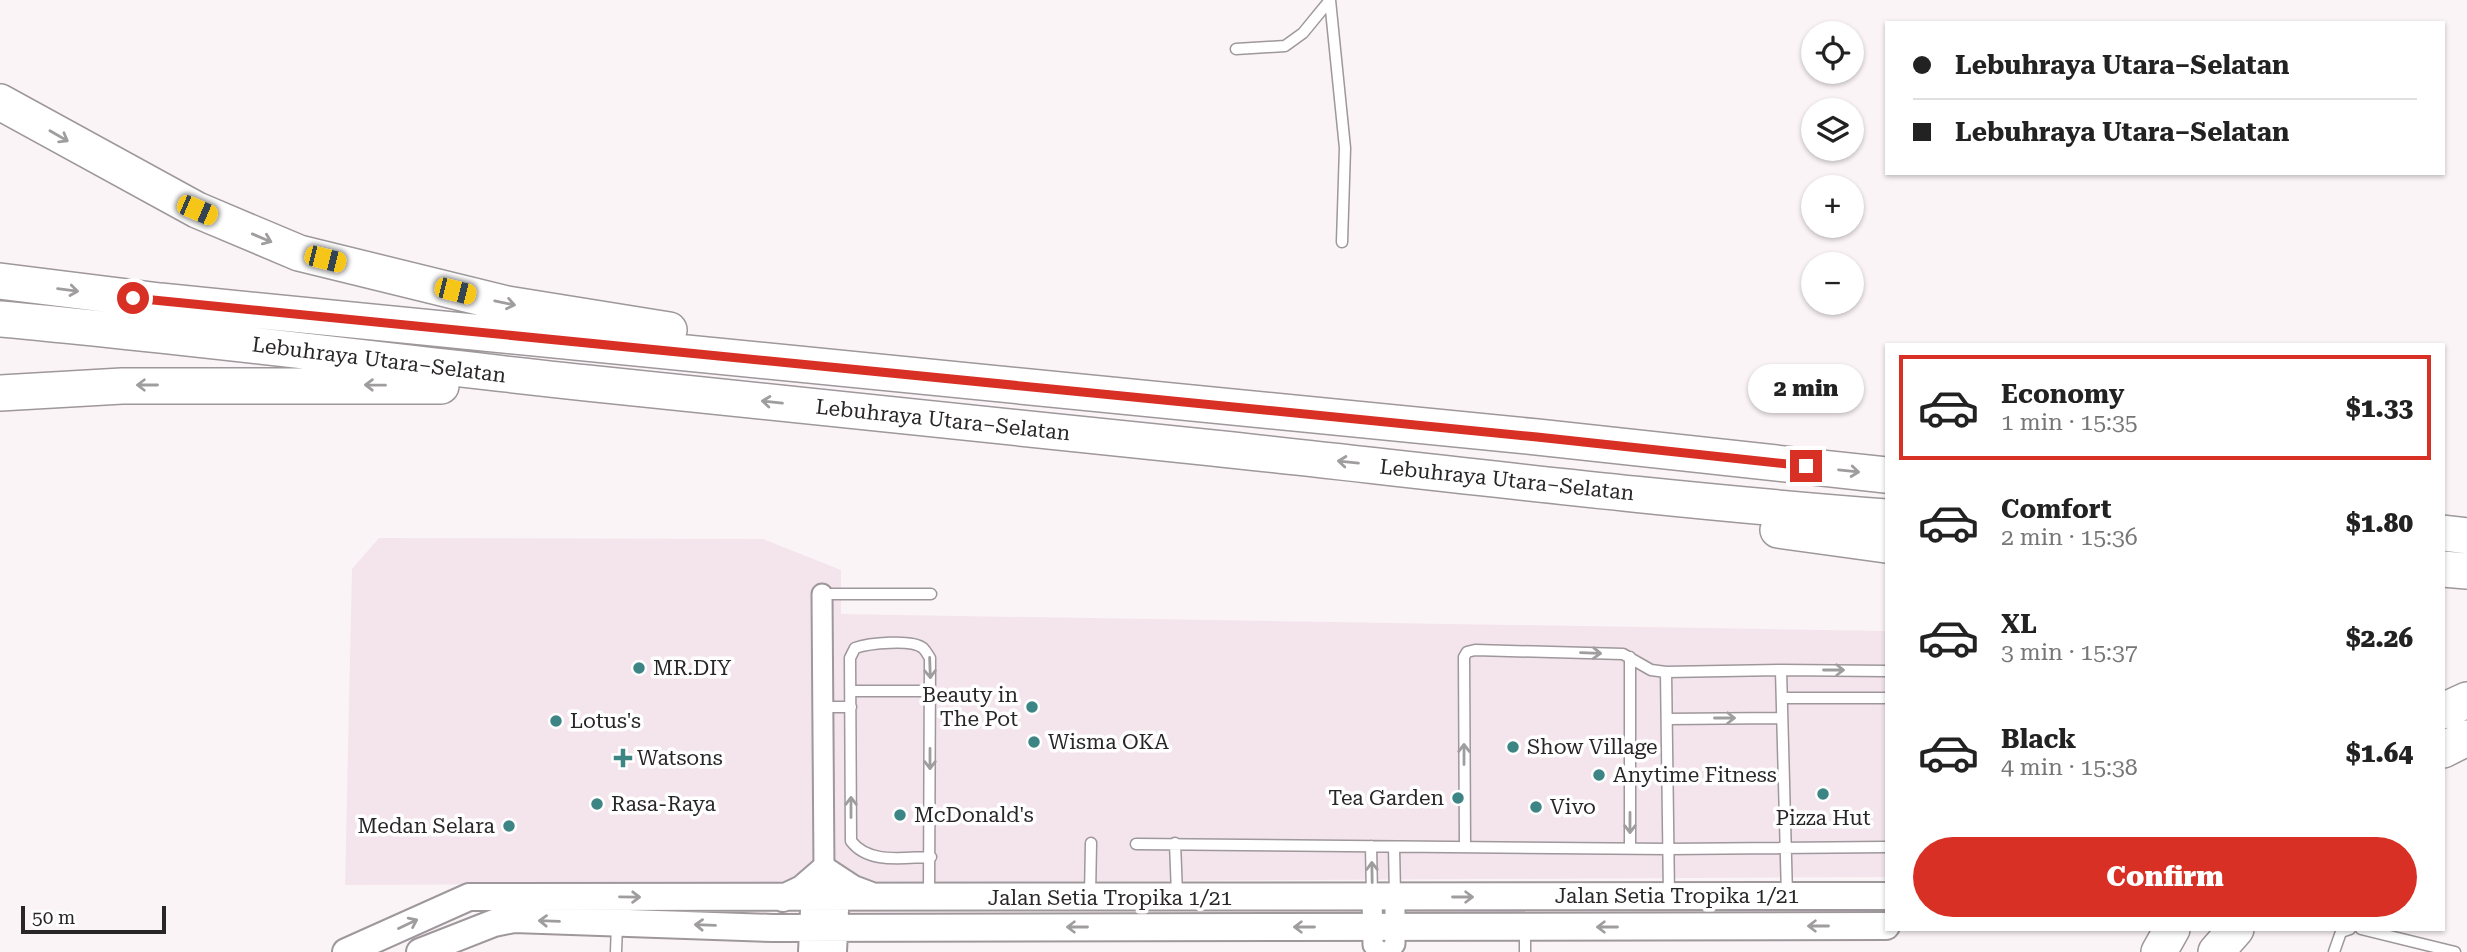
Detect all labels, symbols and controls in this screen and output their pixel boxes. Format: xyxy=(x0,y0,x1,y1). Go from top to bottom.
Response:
map controls xyxy=(1801,21,1864,315)
button: locate xyxy=(1801,21,1864,84)
text: Lebuhraya Utara–Selatan xyxy=(1955,50,2289,80)
button: layers xyxy=(1801,98,1864,161)
text: Lebuhraya Utara–Selatan xyxy=(1955,117,2289,147)
one-way arrow xyxy=(49,129,69,143)
button: + xyxy=(1801,175,1864,238)
car xyxy=(174,192,221,228)
one-way arrow xyxy=(251,232,273,245)
car xyxy=(303,244,348,274)
button: − xyxy=(1801,252,1864,315)
car xyxy=(433,276,478,306)
route start xyxy=(117,282,149,314)
one-way arrow xyxy=(56,283,79,296)
one-way arrow xyxy=(493,296,516,310)
street label: Lebuhraya Utara–Selatan xyxy=(251,332,508,388)
callout: 2 min xyxy=(1748,364,1864,414)
text: 2 min xyxy=(1774,375,1838,402)
icon: car xyxy=(1917,376,1980,439)
one-way arrow xyxy=(136,379,159,392)
one-way arrow xyxy=(363,379,386,392)
text: Economy xyxy=(2001,379,2124,409)
text: $1.33 xyxy=(2346,393,2413,423)
one-way arrow xyxy=(762,395,784,408)
street label: Lebuhraya Utara–Selatan xyxy=(815,395,1072,445)
text: 1 min · 15:35 xyxy=(2001,409,2138,436)
route end xyxy=(1790,450,1822,482)
street label: Lebuhraya Utara–Selatan xyxy=(1379,455,1636,505)
one-way arrow xyxy=(1337,456,1360,469)
one-way arrow xyxy=(1837,464,1860,477)
icon: car xyxy=(1917,491,1980,554)
text: Comfort xyxy=(2001,494,2111,524)
text: $1.80 xyxy=(2346,508,2413,538)
text: 2 min · 15:36 xyxy=(2001,524,2138,551)
icon: car xyxy=(1917,606,1980,669)
text: XL xyxy=(2001,609,2037,639)
text: $2.26 xyxy=(2346,623,2413,653)
text: 3 min · 15:37 xyxy=(2001,639,2138,666)
one-way arrow xyxy=(1579,647,1602,660)
place label: MR.DIY xyxy=(653,656,732,680)
one-way arrow xyxy=(923,656,936,679)
marker: MR.DIY xyxy=(631,660,647,676)
one-way arrow xyxy=(1822,663,1845,677)
place label: Beauty in The Pot xyxy=(922,683,1018,731)
marker: Beauty in The Pot xyxy=(1024,699,1040,715)
place label: Lotus's xyxy=(570,709,641,733)
one-way arrow xyxy=(1713,711,1736,725)
marker: Lotus's xyxy=(548,713,564,729)
icon: car xyxy=(1917,721,1980,784)
text: Black xyxy=(2001,724,2076,754)
place label: Wisma OKA xyxy=(1048,730,1169,754)
marker: Wisma OKA xyxy=(1026,734,1042,750)
place label: Show Village xyxy=(1527,735,1657,759)
text: $1.64 xyxy=(2346,738,2413,768)
marker: Show Village xyxy=(1505,739,1521,755)
one-way arrow xyxy=(1457,743,1471,766)
place label: Watsons xyxy=(637,746,723,770)
one-way arrow xyxy=(923,748,937,771)
marker: Watsons xyxy=(615,750,631,766)
text: 4 min · 15:38 xyxy=(2001,754,2138,781)
place label: Anytime Fitness xyxy=(1613,763,1777,787)
marker: Anytime Fitness xyxy=(1591,767,1607,783)
place label: Tea Garden xyxy=(1328,786,1444,810)
marker: Pizza Hut xyxy=(1815,786,1831,802)
marker: Tea Garden xyxy=(1450,790,1466,806)
place label: Rasa-Raya xyxy=(611,792,717,816)
one-way arrow xyxy=(844,795,858,818)
place label: Vivo xyxy=(1550,795,1596,819)
marker: Rasa-Raya xyxy=(589,796,605,812)
marker: Vivo xyxy=(1528,799,1544,815)
place label: McDonald's xyxy=(914,803,1034,827)
place label: Pizza Hut xyxy=(1775,806,1871,830)
marker: McDonald's xyxy=(892,807,908,823)
one-way arrow xyxy=(1623,811,1637,834)
place label: Medan Selara xyxy=(357,814,496,838)
marker: Medan Selara xyxy=(501,818,517,834)
button: Confirm xyxy=(1913,837,2417,917)
one-way arrow xyxy=(1365,860,1379,883)
street label: Jalan Setia Tropika 1/21 xyxy=(1555,884,1799,908)
street label: Jalan Setia Tropika 1/21 xyxy=(988,886,1232,910)
one-way arrow xyxy=(618,890,641,903)
one-way arrow xyxy=(1451,890,1474,904)
scale bar xyxy=(21,903,166,935)
text: 50 m xyxy=(32,906,75,929)
one-way arrow xyxy=(538,914,561,927)
one-way arrow xyxy=(397,917,418,930)
one-way arrow xyxy=(694,919,717,932)
one-way arrow xyxy=(1807,919,1830,933)
one-way arrow xyxy=(1065,920,1088,934)
one-way arrow xyxy=(1293,920,1316,934)
one-way arrow xyxy=(1596,920,1619,934)

